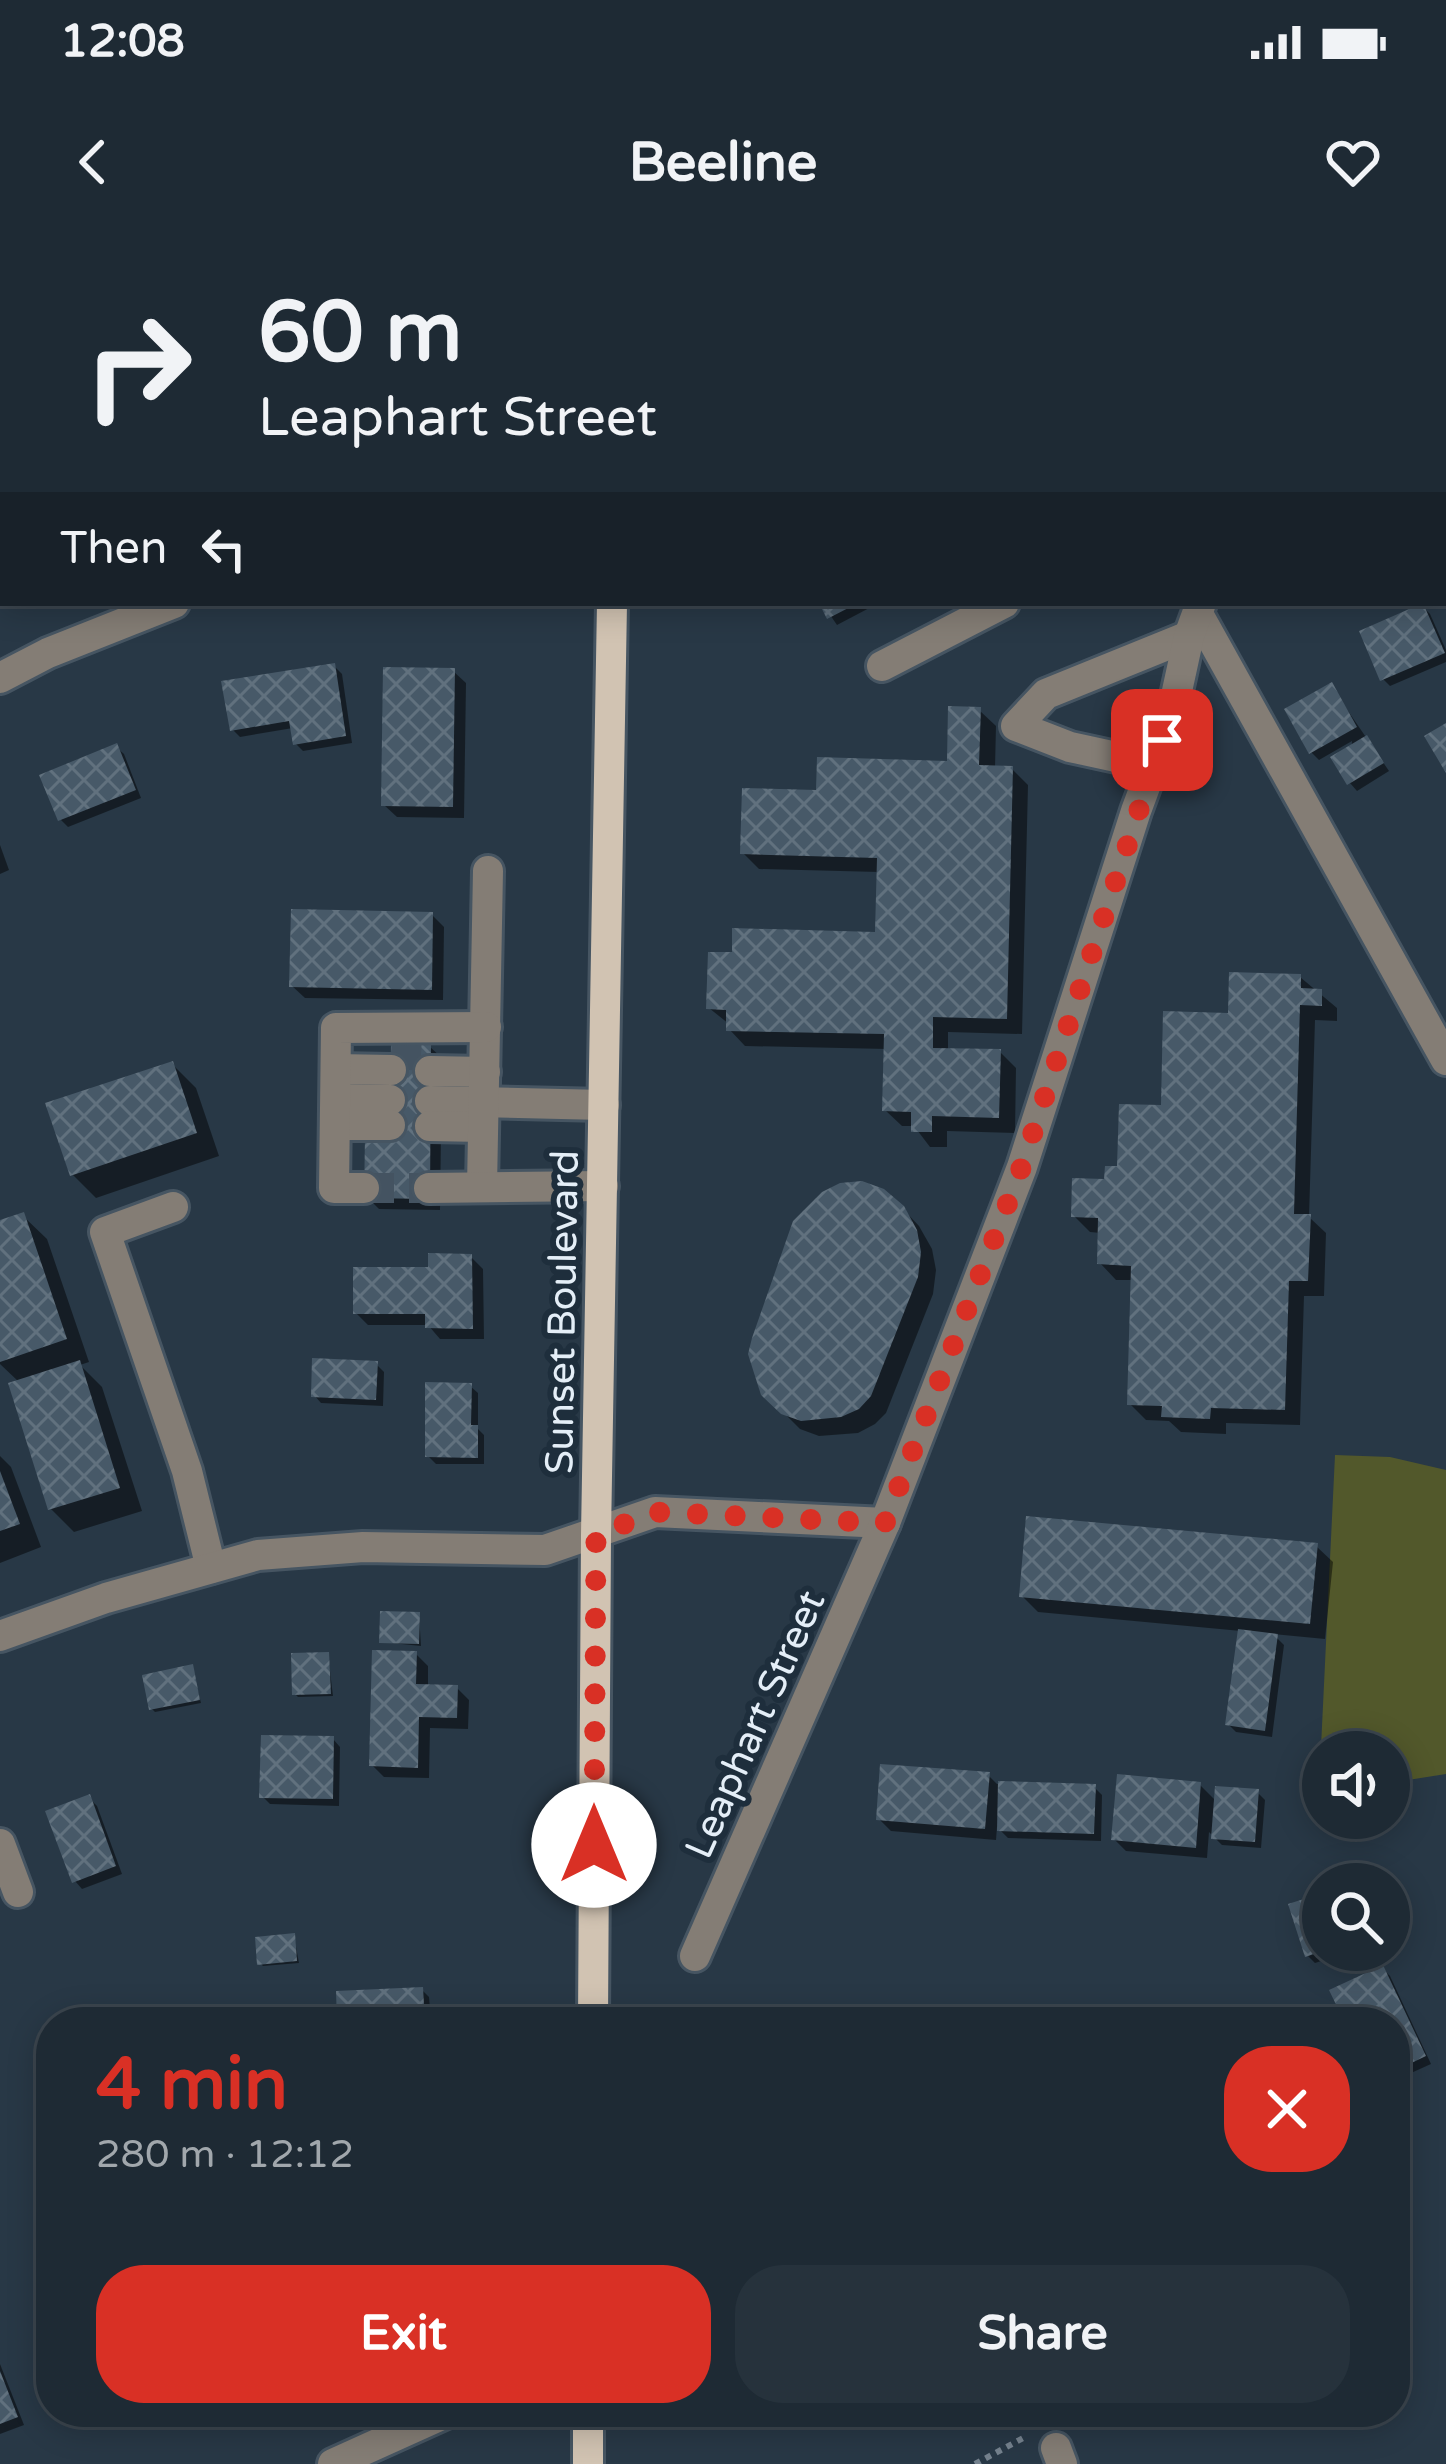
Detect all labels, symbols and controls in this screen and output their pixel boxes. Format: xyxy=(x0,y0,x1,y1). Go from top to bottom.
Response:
text: 12:08 xyxy=(60,15,185,69)
icon: back xyxy=(60,129,126,195)
icon: heart xyxy=(1320,129,1386,195)
text: Beeline xyxy=(629,130,817,195)
text: 60 m xyxy=(258,283,462,384)
icon: right xyxy=(60,288,216,444)
text: Leaphart Street xyxy=(258,385,657,450)
icon: left xyxy=(191,516,257,582)
text: Then xyxy=(60,522,167,576)
pin xyxy=(1111,689,1213,791)
icon: arrive xyxy=(1129,707,1195,773)
street label: Sunset Boulevard xyxy=(536,1150,589,1475)
street label: Leaphart Street xyxy=(675,1583,835,1866)
map controls xyxy=(1302,1731,1410,1971)
button: sound xyxy=(1302,1731,1410,1839)
position arrow xyxy=(531,1782,657,1908)
button: search xyxy=(1302,1863,1410,1971)
text: 4 min xyxy=(96,2042,288,2129)
button: close xyxy=(1224,2046,1350,2172)
text: 280 m · 12:12 xyxy=(96,2131,354,2178)
button: Exit xyxy=(96,2265,711,2403)
button: Share xyxy=(735,2265,1350,2403)

